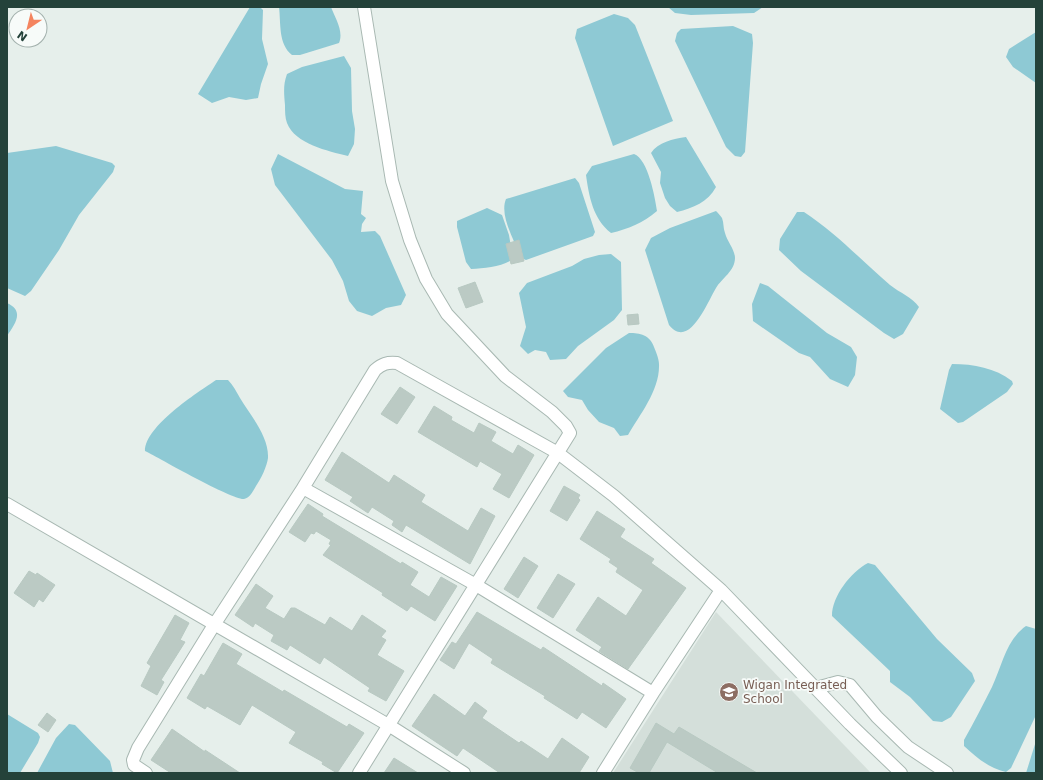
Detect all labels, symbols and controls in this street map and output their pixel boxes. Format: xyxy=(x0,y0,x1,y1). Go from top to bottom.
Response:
north arrow xyxy=(8,8,48,48)
text: N xyxy=(15,28,30,44)
place label: Wigan Integrated School xyxy=(743,678,847,706)
school or university icon: Wigan Integrated School xyxy=(718,681,740,703)

